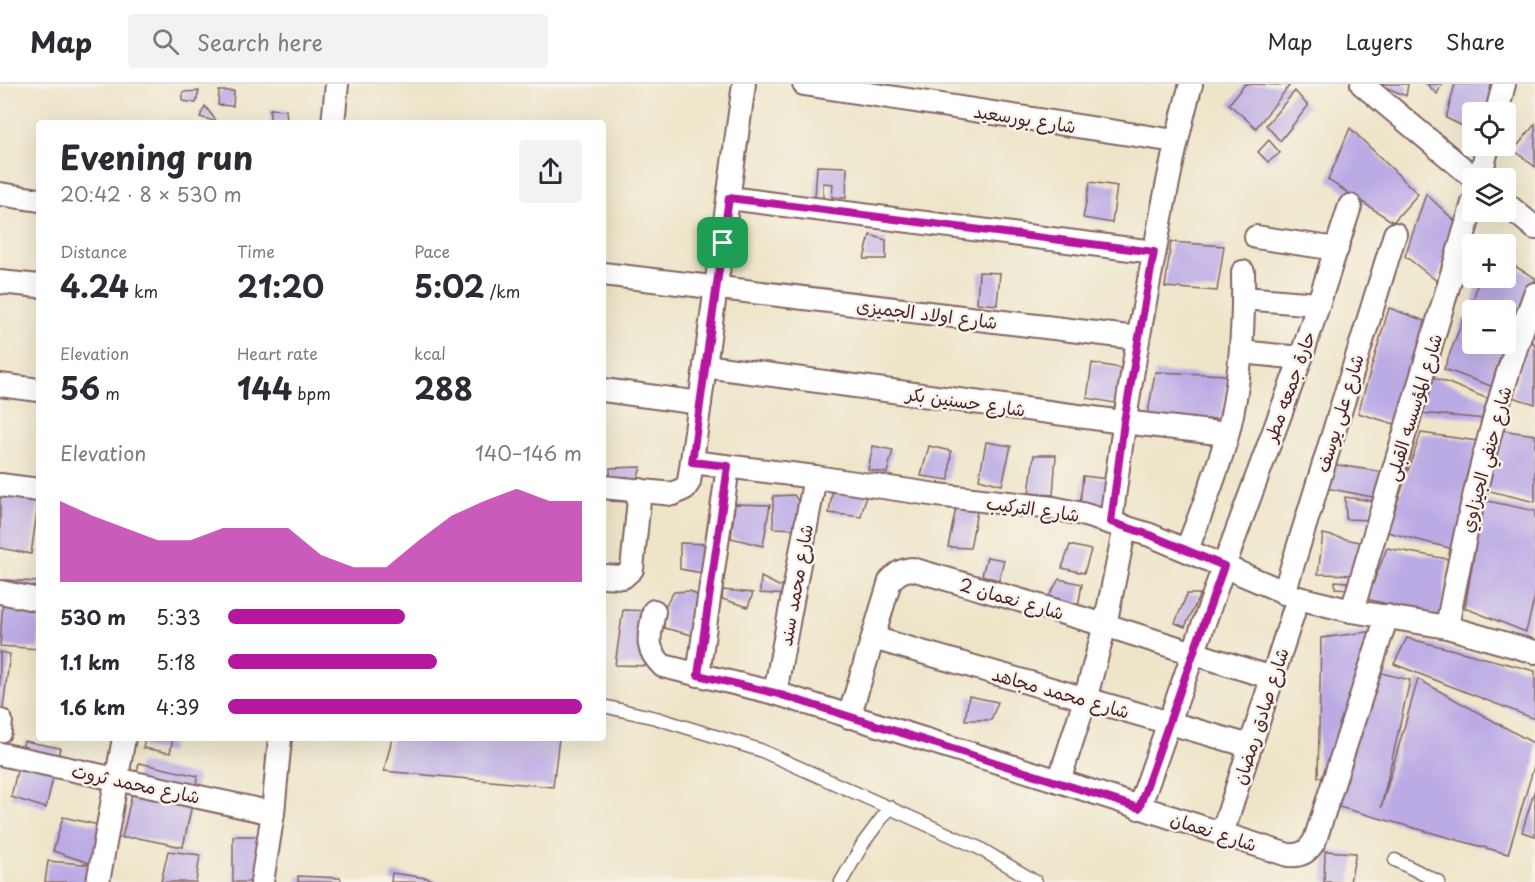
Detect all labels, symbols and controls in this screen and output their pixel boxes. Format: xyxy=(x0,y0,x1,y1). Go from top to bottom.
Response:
search box xyxy=(128,14,548,68)
text: Map xyxy=(30,20,92,63)
icon: search xyxy=(149,25,182,58)
text: Search here xyxy=(197,25,323,58)
text: Map xyxy=(1268,25,1312,57)
text: Layers xyxy=(1345,25,1413,57)
text: Share xyxy=(1446,25,1505,57)
street label: شارع بورسعيد xyxy=(972,97,1078,139)
map controls xyxy=(1462,102,1516,354)
button: locate xyxy=(1462,102,1516,156)
text: Evening run xyxy=(60,131,253,181)
button: share xyxy=(519,140,582,203)
button: layers xyxy=(1462,168,1516,222)
text: 20:42 · 8 × 530 m xyxy=(60,179,242,209)
pin xyxy=(697,217,748,268)
icon: arrive xyxy=(706,226,739,259)
button: + xyxy=(1462,234,1516,288)
text: Distance xyxy=(60,239,127,263)
text: Time xyxy=(237,239,275,263)
text: Pace xyxy=(414,239,450,263)
text: 4.24 xyxy=(60,263,129,308)
text: 21:20 xyxy=(237,263,324,308)
text: 5:02 xyxy=(414,263,484,308)
text: km xyxy=(129,279,158,303)
text: /km xyxy=(484,279,520,303)
street label: شارع اولاد الجميزى xyxy=(855,291,999,335)
button: − xyxy=(1462,300,1516,354)
street label: حارة جمعه مطر xyxy=(1256,327,1321,447)
street label: شارع المؤسسه القبلى xyxy=(1378,330,1448,484)
text: Elevation xyxy=(60,341,129,365)
text: Heart rate xyxy=(237,341,318,365)
text: kcal xyxy=(414,341,446,365)
street label: شارع على يوسف xyxy=(1308,351,1370,475)
text: 56 xyxy=(60,365,100,410)
text: 144 xyxy=(237,365,292,410)
text: 288 xyxy=(414,365,473,410)
street label: شارع حسنين بكر xyxy=(903,379,1027,423)
text: m xyxy=(100,381,120,405)
text: bpm xyxy=(292,381,331,405)
street label: شارع حنفي الجيزاوي xyxy=(1452,383,1521,536)
text: Elevation xyxy=(60,438,146,468)
text: 140–146 m xyxy=(475,438,582,468)
street label: شارع التركيب xyxy=(985,488,1081,528)
street label: شارع محمد سند xyxy=(771,522,819,648)
street label: شارع نعمان 2 xyxy=(956,570,1068,626)
text: 530 m xyxy=(60,602,126,632)
text: 5:33 xyxy=(156,602,201,632)
street label: شارع صادق رمضان xyxy=(1225,644,1295,788)
text: 1.1 km xyxy=(60,647,120,677)
text: 5:18 xyxy=(156,647,196,677)
street label: شارع محمد مجاهد xyxy=(989,659,1133,725)
text: 1.6 km xyxy=(60,692,125,722)
text: 4:39 xyxy=(156,692,199,722)
street label: شارع محمد ثروت xyxy=(69,756,203,810)
street label: شارع نعمان xyxy=(1167,804,1261,858)

